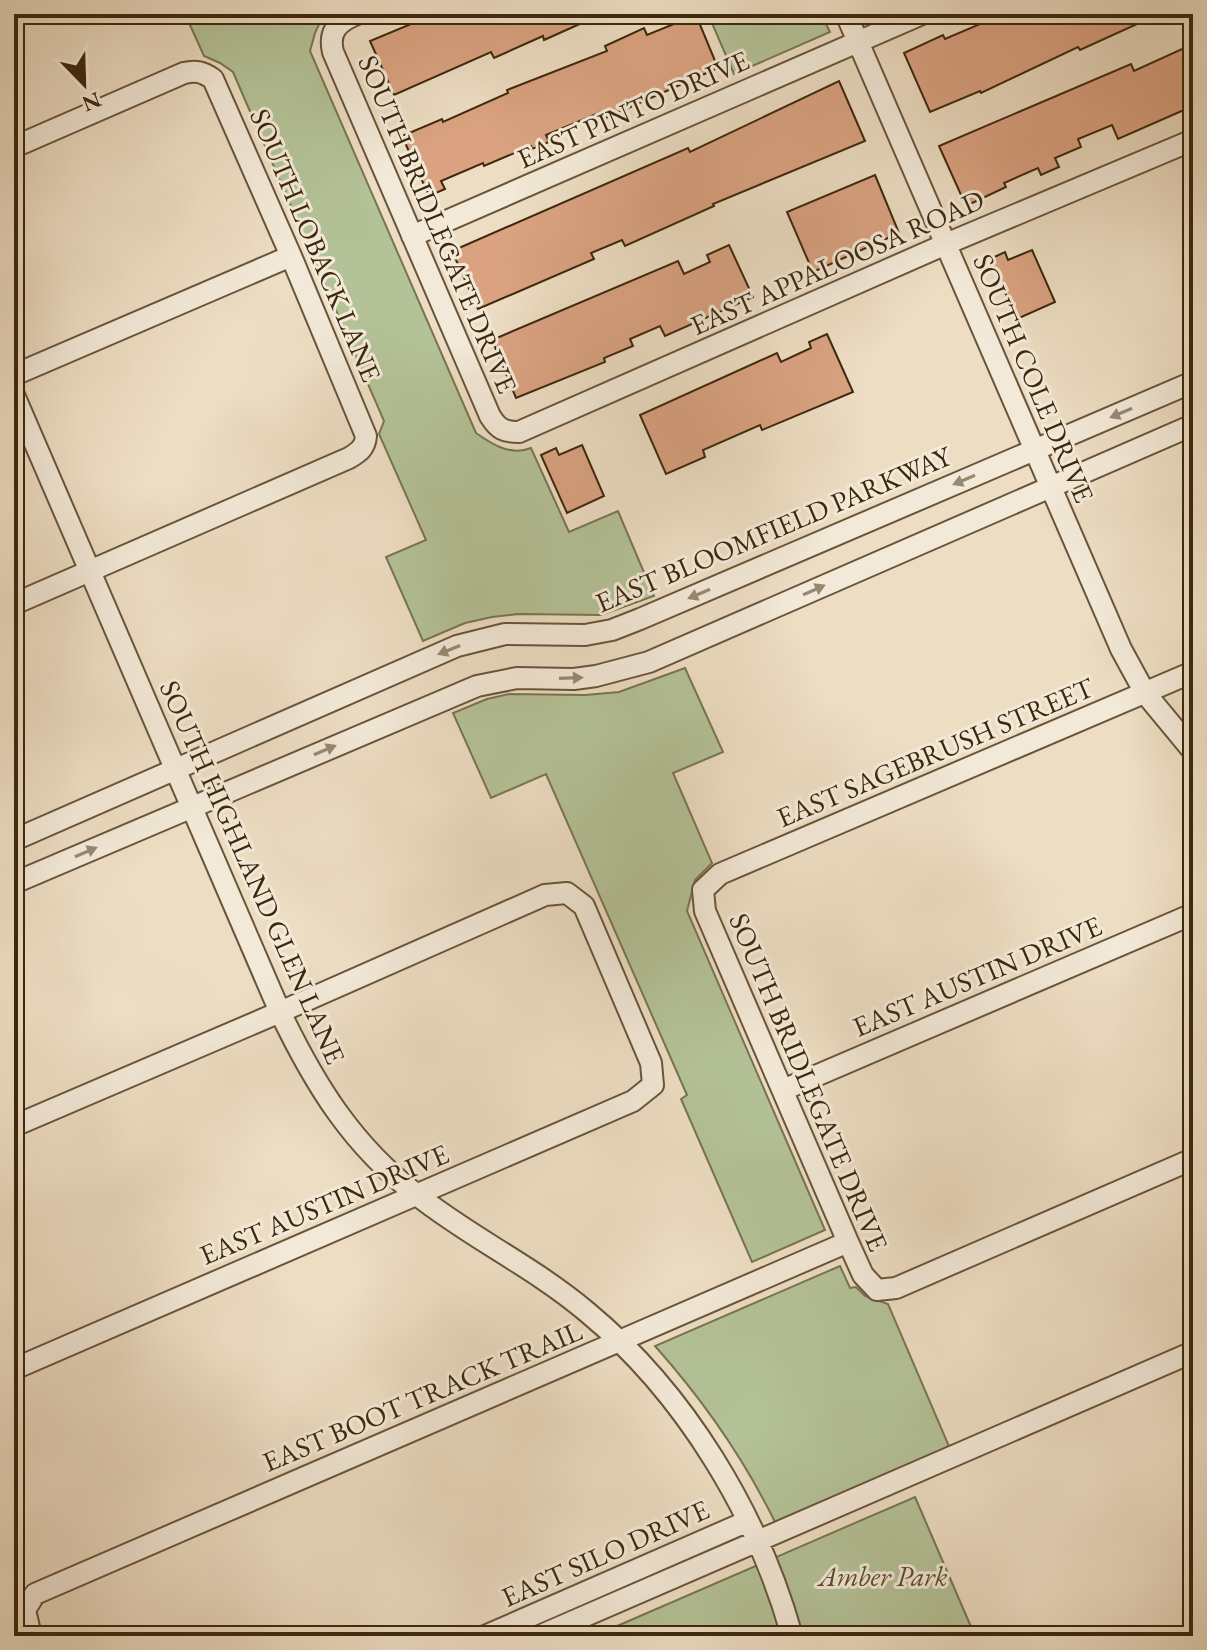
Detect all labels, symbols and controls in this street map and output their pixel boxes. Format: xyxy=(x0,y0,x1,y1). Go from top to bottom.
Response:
street label: EAST PINTO DRIVE xyxy=(511,42,755,176)
north arrow xyxy=(44,44,124,124)
street label: SOUTH BRIDLEGATE DRIVE xyxy=(350,50,526,399)
text: N xyxy=(78,85,105,119)
street label: SOUTH LOBACK LANE xyxy=(242,103,390,387)
street label: EAST APPALOOSA ROAD xyxy=(685,181,989,343)
street label: SOUTH COLE DRIVE xyxy=(965,248,1103,508)
one-way arrow xyxy=(1109,406,1133,419)
street label: EAST BLOOMFIELD PARKWAY xyxy=(590,437,958,620)
one-way arrow xyxy=(952,474,976,487)
one-way arrow xyxy=(802,583,826,597)
one-way arrow xyxy=(687,587,711,600)
one-way arrow xyxy=(437,644,461,657)
street label: EAST SAGEBRUSH STREET xyxy=(771,669,1099,835)
one-way arrow xyxy=(559,671,584,684)
street label: SOUTH HIGHLAND GLEN LANE xyxy=(152,675,354,1070)
one-way arrow xyxy=(313,744,337,757)
one-way arrow xyxy=(74,845,97,858)
street label: EAST AUSTIN DRIVE xyxy=(847,907,1107,1045)
street label: SOUTH BRIDLEGATE DRIVE xyxy=(721,908,897,1257)
street label: EAST AUSTIN DRIVE xyxy=(194,1135,454,1273)
street label: EAST BOOT TRACK TRAIL xyxy=(257,1312,588,1480)
street label: EAST SILO DRIVE xyxy=(496,1491,715,1615)
park label: Amber Park xyxy=(817,1558,948,1594)

